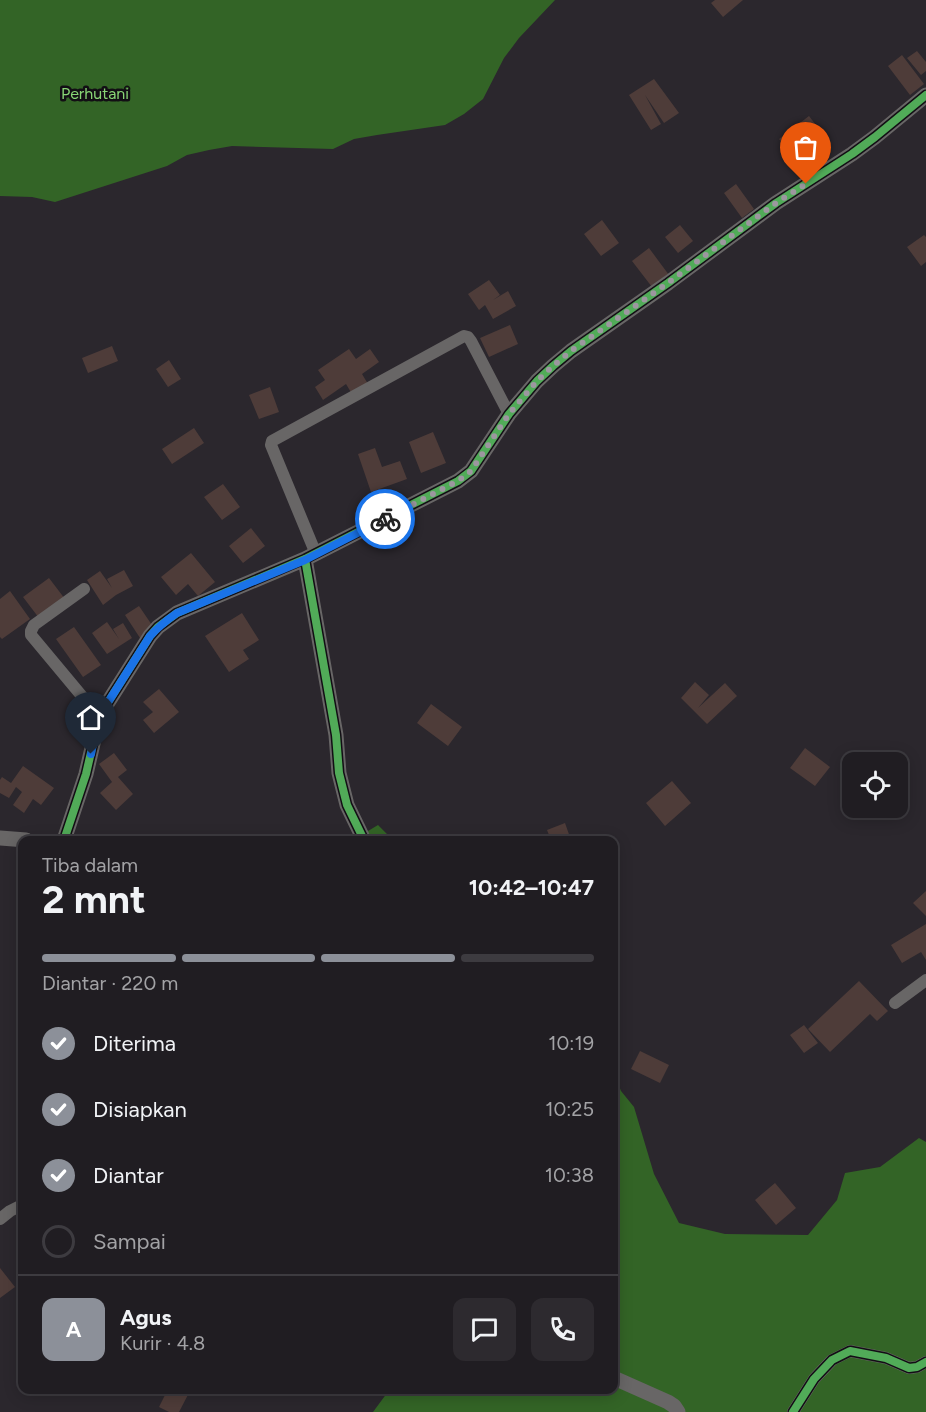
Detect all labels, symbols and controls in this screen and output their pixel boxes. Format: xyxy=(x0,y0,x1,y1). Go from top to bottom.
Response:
park label: Perhutani xyxy=(61,84,129,103)
pin xyxy=(780,122,831,184)
icon: bag xyxy=(789,131,822,164)
courier xyxy=(355,489,415,549)
icon: bike xyxy=(369,503,402,536)
pin xyxy=(65,692,116,754)
icon: home xyxy=(74,701,107,734)
map controls xyxy=(842,752,908,818)
button: locate xyxy=(842,752,908,818)
text: Tiba dalam xyxy=(42,853,138,877)
text: 10:42–10:47 xyxy=(469,874,594,901)
text: 2 mnt xyxy=(42,876,146,923)
text: Diantar · 220 m xyxy=(42,971,178,995)
icon: check xyxy=(42,1027,75,1060)
text: Diterima xyxy=(93,1030,176,1057)
text: 10:19 xyxy=(548,1031,594,1055)
icon: check xyxy=(42,1093,75,1126)
text: Disiapkan xyxy=(93,1096,187,1123)
text: 10:25 xyxy=(545,1097,594,1121)
icon: check xyxy=(42,1159,75,1192)
text: Diantar xyxy=(93,1162,164,1189)
text: 10:38 xyxy=(545,1163,594,1187)
text: Sampai xyxy=(93,1228,166,1255)
button: chat xyxy=(453,1298,516,1361)
button: phone xyxy=(531,1298,594,1361)
text: Agus xyxy=(120,1304,171,1331)
text: A xyxy=(66,1316,81,1343)
text: Kurir · 4.8 xyxy=(120,1331,205,1355)

